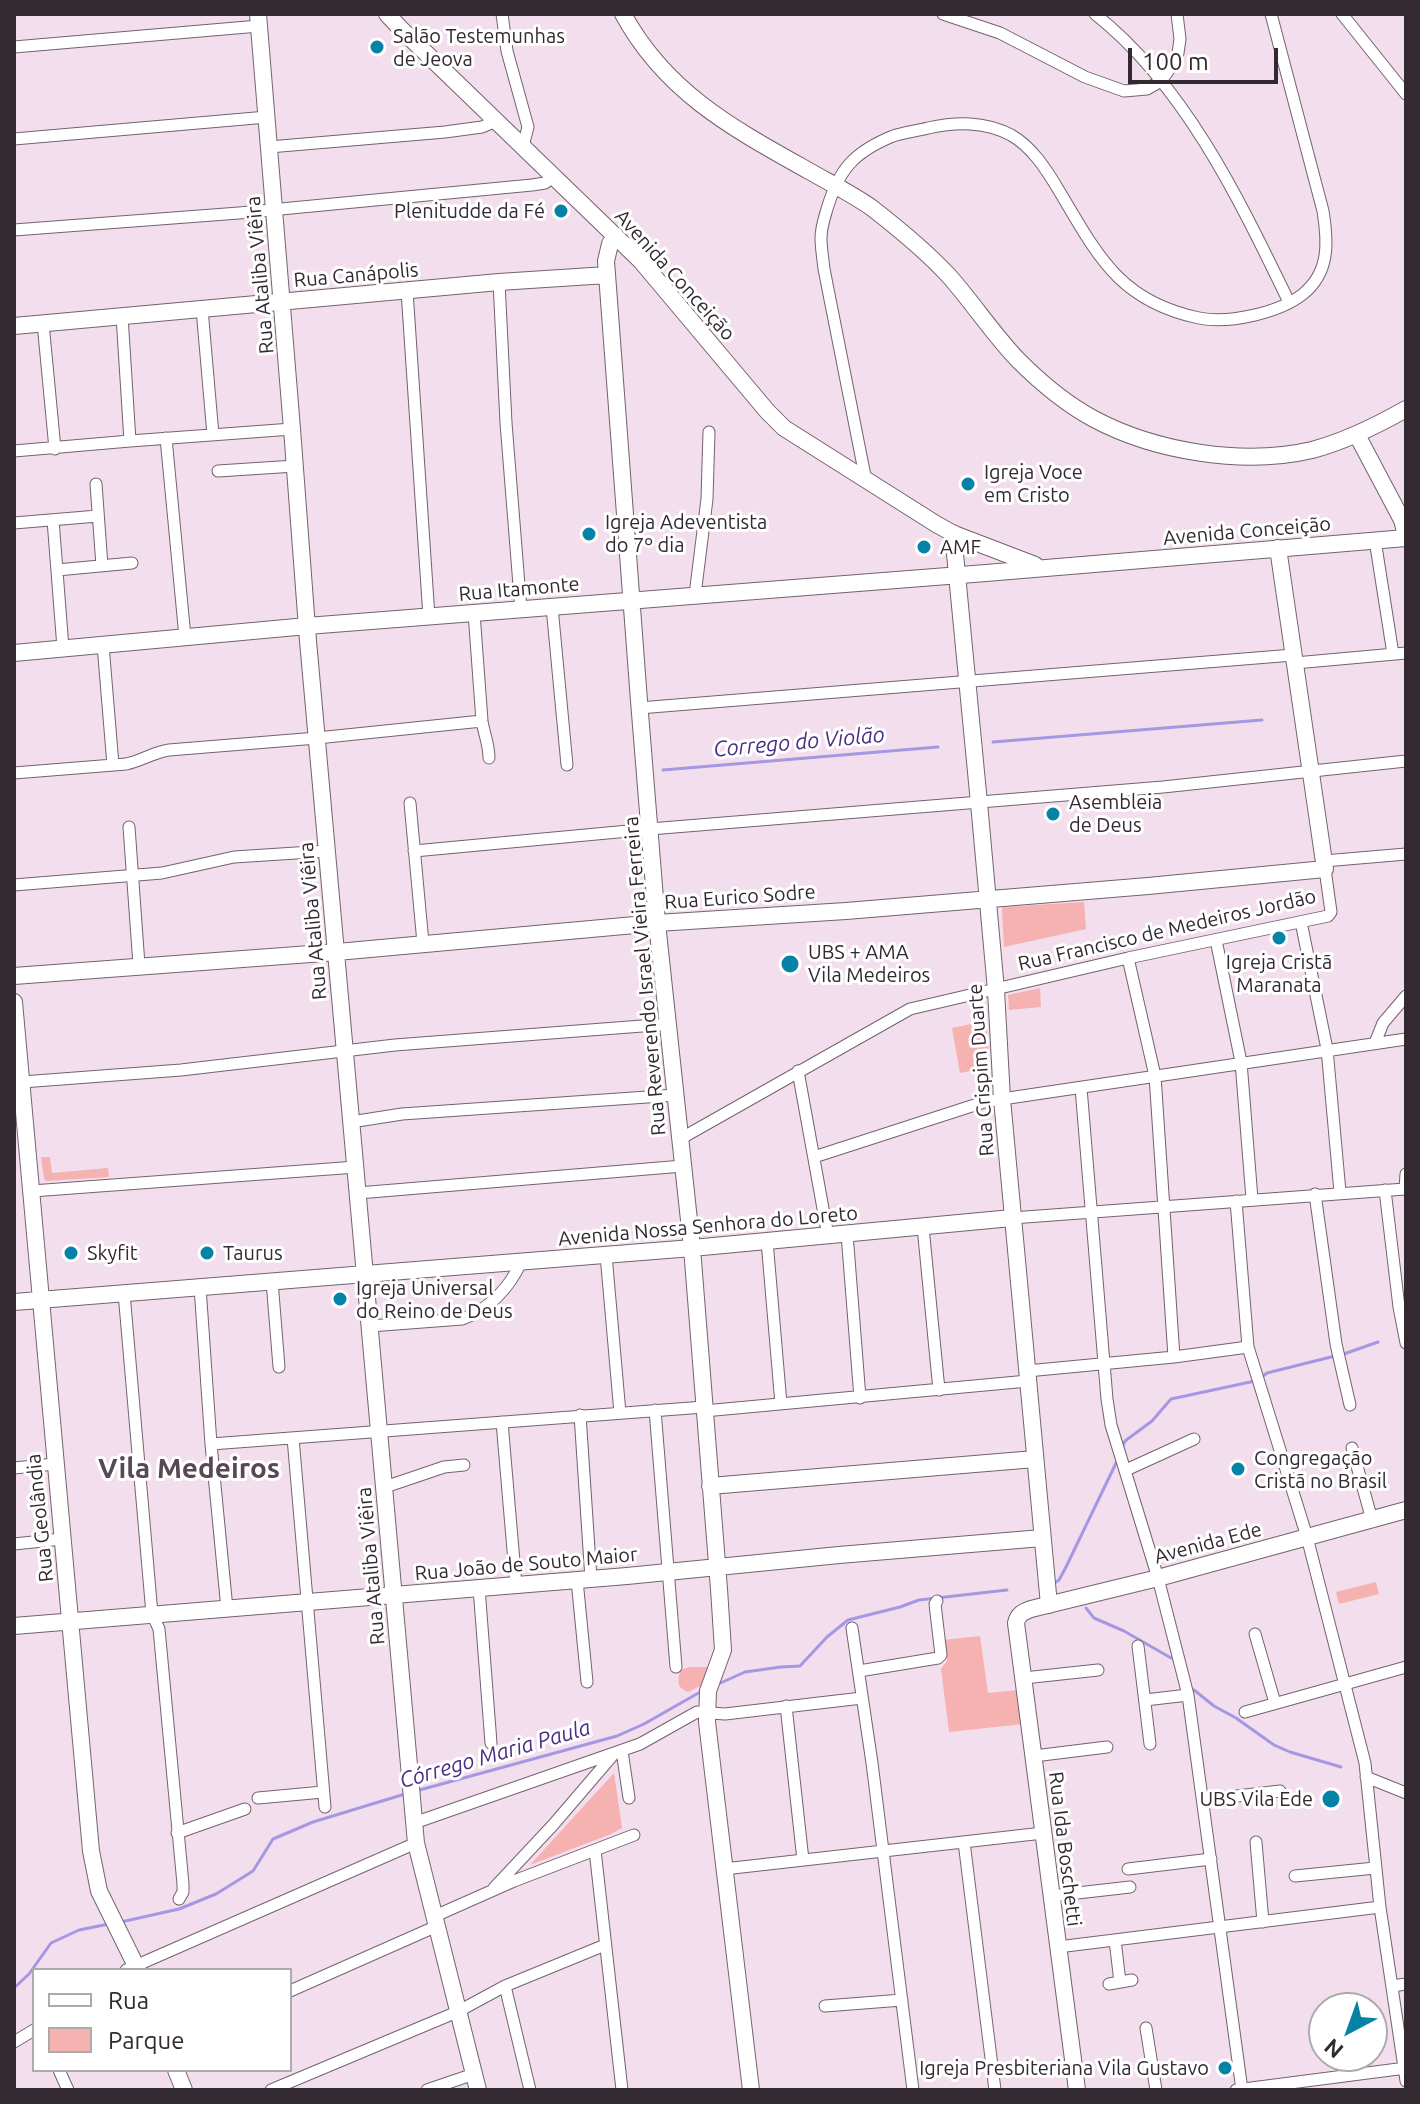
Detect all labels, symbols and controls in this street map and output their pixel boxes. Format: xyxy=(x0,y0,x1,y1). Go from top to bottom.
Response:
place label: Salão Testemunhas de Jeova xyxy=(393,24,565,71)
scale bar xyxy=(1132,32,1282,82)
marker: Salão Testemunhas de Jeova xyxy=(368,38,386,56)
text: 100 m xyxy=(1142,48,1209,75)
street label: Rua Ataliba Viêira xyxy=(241,195,279,355)
place label: Plenitudde da Fé xyxy=(394,199,545,223)
marker: Plenitudde da Fé xyxy=(552,202,570,220)
street label: Avenida Conceição xyxy=(610,205,740,345)
street label: Rua Canápolis xyxy=(293,258,419,292)
place label: Igreja Voce em Cristo xyxy=(984,460,1083,507)
marker: Igreja Voce em Cristo xyxy=(959,475,977,493)
place label: Igreja Adeventista do 7º dia xyxy=(605,510,767,557)
street label: Avenida Conceição xyxy=(1162,512,1332,550)
marker: Igreja Adeventista do 7º dia xyxy=(580,525,598,543)
place label: AMF xyxy=(940,535,981,559)
marker: AMF xyxy=(915,538,933,556)
street label: Rua Itamonte xyxy=(458,572,580,606)
water label: Corrego do Violão xyxy=(712,721,886,763)
place label: Asembleia de Deus xyxy=(1069,790,1162,837)
marker: Asembleia de Deus xyxy=(1044,805,1062,823)
street label: Rua Reverendo Israel Vieira Ferreira xyxy=(619,815,671,1137)
street label: Rua Ataliba Viêira xyxy=(294,841,332,1001)
street label: Rua Eurico Sodre xyxy=(664,880,816,914)
street label: Rua Francisco de Medeiros Jordão xyxy=(1016,884,1318,976)
marker: Igreja Cristã Maranata xyxy=(1270,929,1288,947)
place label: UBS + AMA Vila Medeiros xyxy=(808,940,930,987)
place label: Igreja Cristã Maranata xyxy=(1226,950,1332,997)
marker: UBS + AMA Vila Medeiros xyxy=(779,953,801,975)
street label: Rua Crispim Duarte xyxy=(963,983,999,1157)
street label: Avenida Nossa Senhora do Loreto xyxy=(557,1201,859,1251)
place label: Skyfit xyxy=(87,1241,138,1265)
place label: Taurus xyxy=(223,1241,283,1265)
marker: Skyfit xyxy=(62,1244,80,1262)
marker: Taurus xyxy=(198,1244,216,1262)
place label: Igreja Universal do Reino de Deus xyxy=(356,1276,513,1323)
marker: Igreja Universal do Reino de Deus xyxy=(331,1290,349,1308)
place label: Congregação Cristã no Brasil xyxy=(1254,1446,1387,1493)
district label: Vila Medeiros xyxy=(98,1452,280,1486)
street label: Rua Geolândia xyxy=(21,1453,59,1583)
marker: Congregação Cristã no Brasil xyxy=(1229,1460,1247,1478)
street label: Rua Ataliba Viêira xyxy=(352,1486,390,1646)
street label: Avenida Ede xyxy=(1152,1517,1264,1569)
street label: Rua João de Souto Maior xyxy=(414,1542,638,1586)
water label: Córrego Maria Paula xyxy=(396,1714,594,1794)
street label: Rua Ida Boschetti xyxy=(1044,1770,1086,1928)
place label: UBS Vila Ede xyxy=(1199,1787,1313,1811)
marker: UBS Vila Ede xyxy=(1320,1788,1342,1810)
legend xyxy=(32,1968,292,2072)
text: Rua xyxy=(108,1987,149,2014)
north arrow xyxy=(1308,1992,1388,2072)
text: Parque xyxy=(108,2027,185,2054)
text: N xyxy=(1319,2034,1348,2064)
place label: Igreja Presbiteriana Vila Gustavo xyxy=(919,2056,1209,2080)
marker: Igreja Presbiteriana Vila Gustavo xyxy=(1216,2059,1234,2077)

